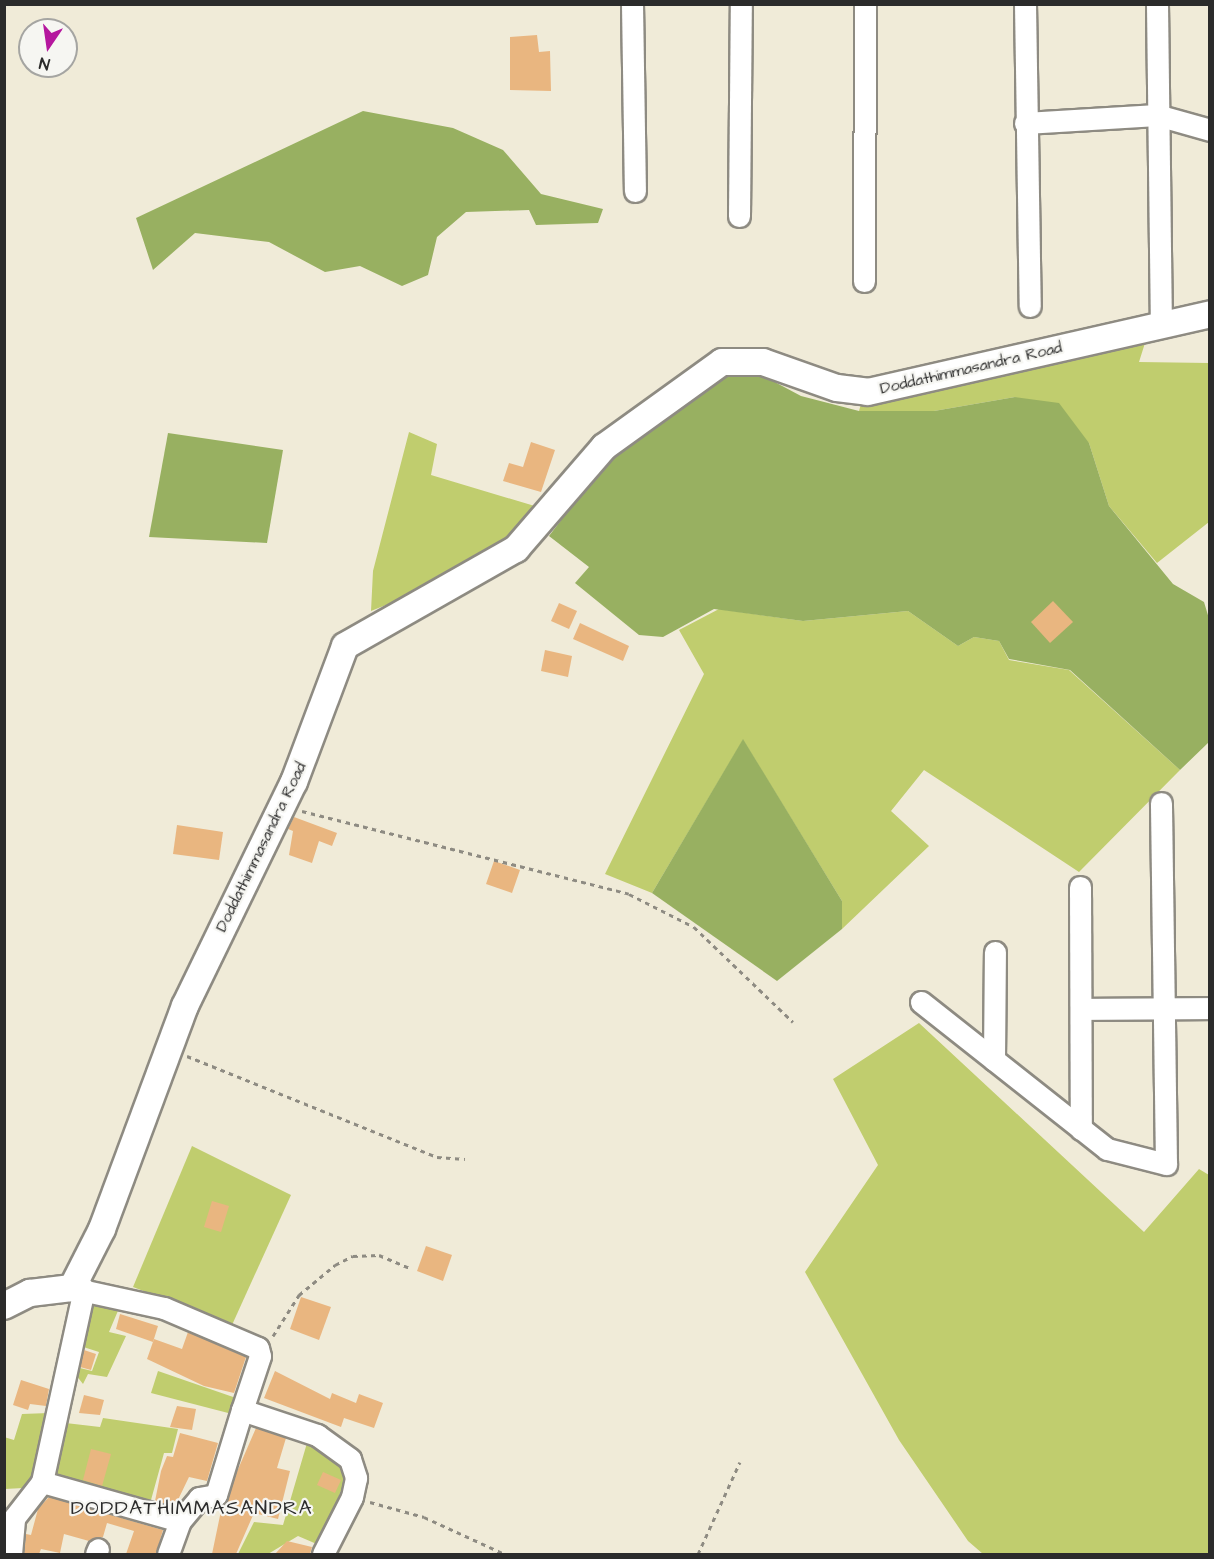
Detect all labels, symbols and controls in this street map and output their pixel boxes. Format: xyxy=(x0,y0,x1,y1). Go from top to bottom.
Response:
north arrow xyxy=(18,18,78,78)
text: N xyxy=(37,52,52,75)
street label: Doddathimmasandra Road xyxy=(878,338,1064,398)
street label: Doddathimmasandra Road xyxy=(212,759,310,935)
district label: DODDATHIMMASANDRA xyxy=(71,1496,313,1520)

